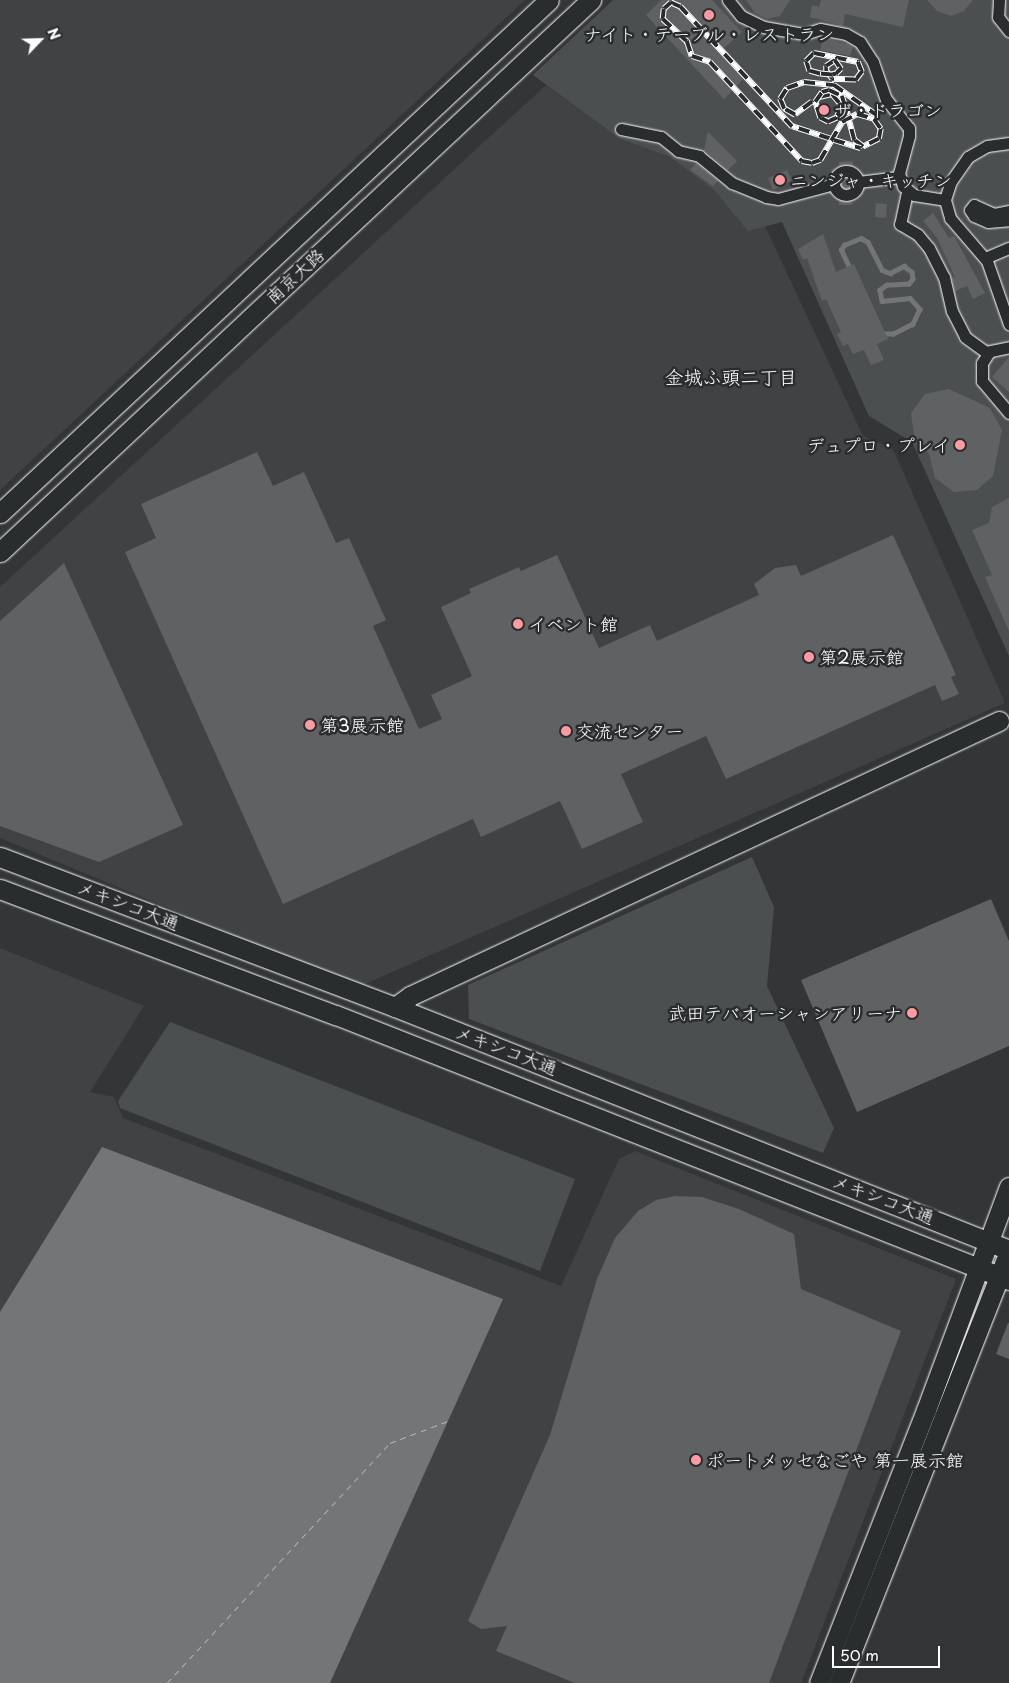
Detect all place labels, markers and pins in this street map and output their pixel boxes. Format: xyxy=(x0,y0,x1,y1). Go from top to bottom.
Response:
marker: ナイト・テーブル・レストラン xyxy=(703,9,715,21)
place label: ナイト・テーブル・レストラン xyxy=(583,23,835,45)
place label: ザ・ドラゴン xyxy=(834,99,942,121)
marker: ザ・ドラゴン xyxy=(818,104,830,116)
place label: ニンジャ・キッチン xyxy=(790,169,952,191)
marker: ニンジャ・キッチン xyxy=(774,174,786,186)
place label: デュプロ・プレイ xyxy=(806,434,950,456)
marker: デュプロ・プレイ xyxy=(954,439,966,451)
place label: イベント館 xyxy=(528,613,618,635)
marker: イベント館 xyxy=(512,618,524,630)
place label: 第2展示館 xyxy=(819,646,904,668)
marker: 第2展示館 xyxy=(803,651,815,663)
place label: 第3展示館 xyxy=(320,714,404,736)
marker: 第3展示館 xyxy=(304,719,316,731)
place label: 交流センター xyxy=(576,720,684,742)
marker: 交流センター xyxy=(560,725,572,737)
place label: 武田テバオーシャンアリーナ xyxy=(668,1002,902,1024)
marker: 武田テバオーシャンアリーナ xyxy=(906,1007,918,1019)
place label: ポートメッセなごや 第一展示館 xyxy=(706,1449,964,1471)
marker: ポートメッセなごや 第一展示館 xyxy=(690,1454,702,1466)

